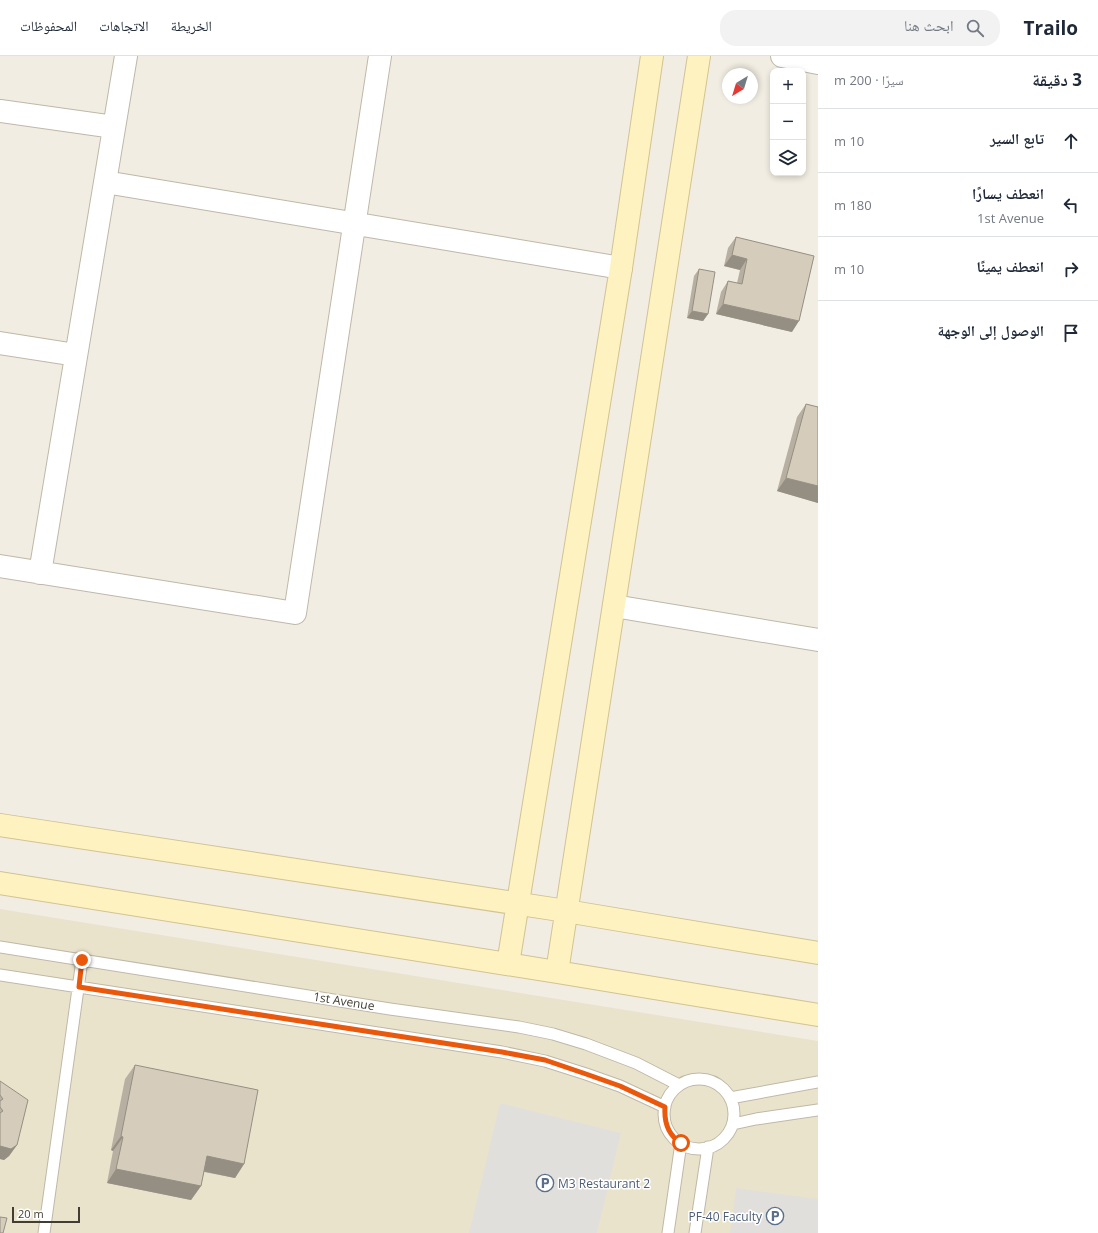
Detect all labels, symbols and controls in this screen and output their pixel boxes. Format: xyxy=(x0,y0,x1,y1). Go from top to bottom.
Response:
search box xyxy=(720,10,1000,46)
text: ابحث هنا xyxy=(904,15,954,35)
text: Trailo xyxy=(1024,15,1078,41)
text: المحفوظات xyxy=(20,16,77,35)
text: الاتجاهات xyxy=(99,16,149,35)
text: الخريطة xyxy=(171,16,212,35)
icon: search xyxy=(964,17,986,39)
north arrow xyxy=(722,68,758,104)
map controls xyxy=(770,68,806,176)
button: + xyxy=(770,68,806,104)
text: 3 دقيقة xyxy=(1032,68,1082,91)
text: سيرًا · 200 m xyxy=(834,71,904,89)
button: − xyxy=(770,104,806,140)
text: تابع السير xyxy=(990,128,1044,148)
icon: ahead xyxy=(1060,130,1082,152)
text: 10 m xyxy=(834,132,864,150)
button: layers xyxy=(770,140,806,176)
text: انعطف يسارًا xyxy=(972,183,1044,203)
icon: left xyxy=(1060,194,1082,216)
text: 180 m xyxy=(834,196,872,214)
text: 1st Avenue xyxy=(977,209,1044,227)
text: انعطف يمينًا xyxy=(976,256,1044,276)
icon: right xyxy=(1060,258,1082,280)
text: 10 m xyxy=(834,260,864,278)
text: الوصول إلى الوجهة xyxy=(938,320,1044,340)
icon: arrive xyxy=(1060,322,1082,344)
route end xyxy=(73,951,91,969)
street label: 1st Avenue xyxy=(312,988,376,1014)
route start xyxy=(672,1134,690,1152)
parking icon: M3 Restaurant 2 xyxy=(535,1173,555,1193)
place label: M3 Restaurant 2 xyxy=(558,1175,650,1192)
scale bar xyxy=(12,1205,80,1224)
text: 20 m xyxy=(18,1206,44,1221)
parking icon: PF-40 Faculty xyxy=(765,1206,785,1226)
place label: PF-40 Faculty xyxy=(689,1208,763,1225)

